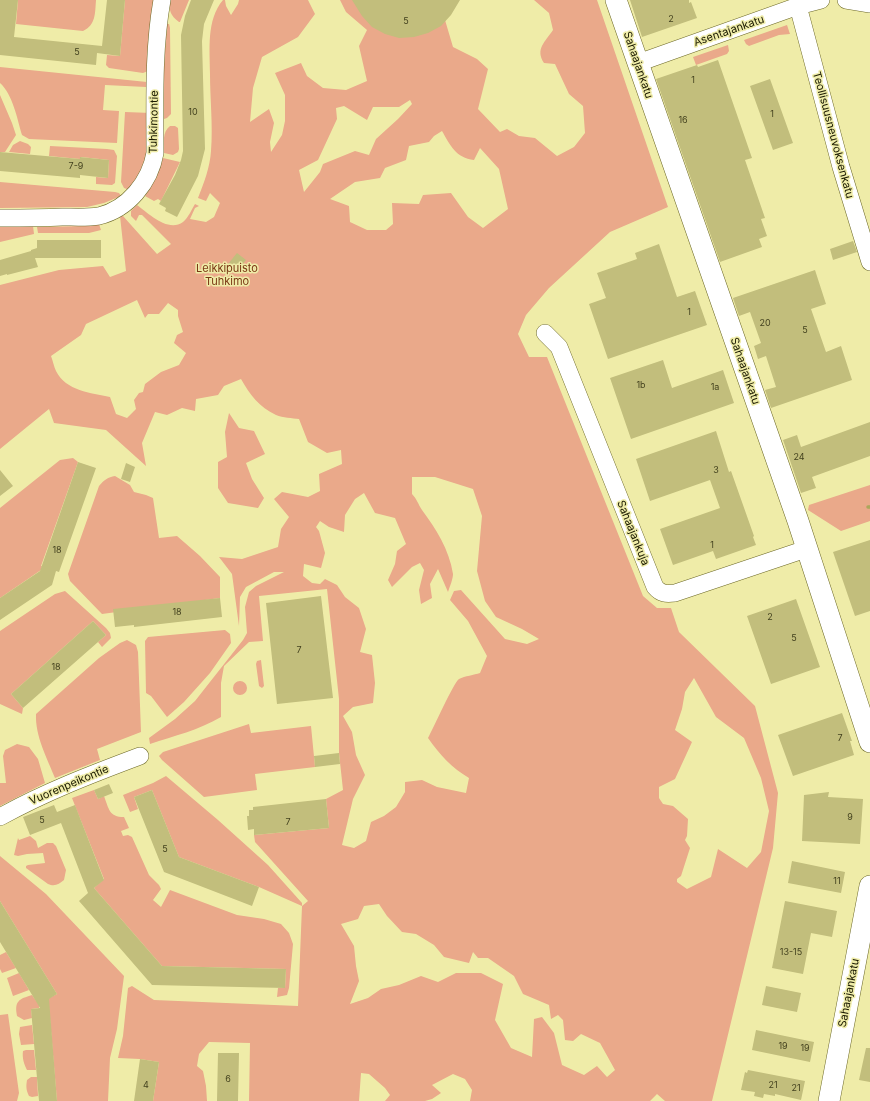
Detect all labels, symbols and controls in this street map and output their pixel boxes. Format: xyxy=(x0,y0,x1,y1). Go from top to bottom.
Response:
street label: Asentajankatu xyxy=(692,13,766,49)
house number: 2 xyxy=(668,14,674,24)
house number: 5 xyxy=(403,16,409,26)
street label: Sahaajankatu xyxy=(620,30,656,100)
house number: 5 xyxy=(74,47,80,57)
street label: Teollisuusneuvoksenkatu xyxy=(810,70,856,200)
house number: 1 xyxy=(691,75,695,85)
street label: Tuhkimontie xyxy=(147,90,161,154)
house number: 10 xyxy=(188,107,198,117)
house number: 1 xyxy=(770,109,774,119)
house number: 16 xyxy=(678,115,688,125)
house number: 7-9 xyxy=(69,161,83,171)
park label: Leikkipuisto Tuhkimo xyxy=(196,262,258,288)
house number: 1 xyxy=(687,307,691,317)
house number: 20 xyxy=(759,318,771,328)
house number: 5 xyxy=(802,325,808,335)
street label: Sahaajankatu xyxy=(727,336,763,406)
house number: 1b xyxy=(636,380,646,390)
house number: 1a xyxy=(711,382,719,392)
house number: 24 xyxy=(793,452,805,462)
house number: 3 xyxy=(713,465,719,475)
street label: Sahaajankuja xyxy=(614,499,652,567)
house number: 1 xyxy=(710,540,714,550)
house number: 18 xyxy=(52,545,62,555)
house number: 18 xyxy=(172,607,182,617)
house number: 2 xyxy=(767,612,773,622)
house number: 5 xyxy=(791,633,797,643)
house number: 7 xyxy=(296,645,302,655)
house number: 18 xyxy=(51,662,61,672)
house number: 7 xyxy=(837,733,843,743)
street label: Vuorenpeikontie xyxy=(27,762,111,808)
house number: 9 xyxy=(847,812,853,822)
house number: 5 xyxy=(39,815,45,825)
house number: 7 xyxy=(285,817,291,827)
house number: 5 xyxy=(162,844,168,854)
house number: 11 xyxy=(833,876,841,886)
house number: 13-15 xyxy=(780,947,802,957)
street label: Sahaajankatu xyxy=(836,958,862,1028)
house number: 19 xyxy=(778,1041,788,1051)
house number: 19 xyxy=(800,1043,810,1053)
house number: 6 xyxy=(225,1074,231,1084)
house number: 4 xyxy=(143,1080,149,1090)
house number: 21 xyxy=(768,1080,778,1090)
house number: 21 xyxy=(791,1083,801,1093)

